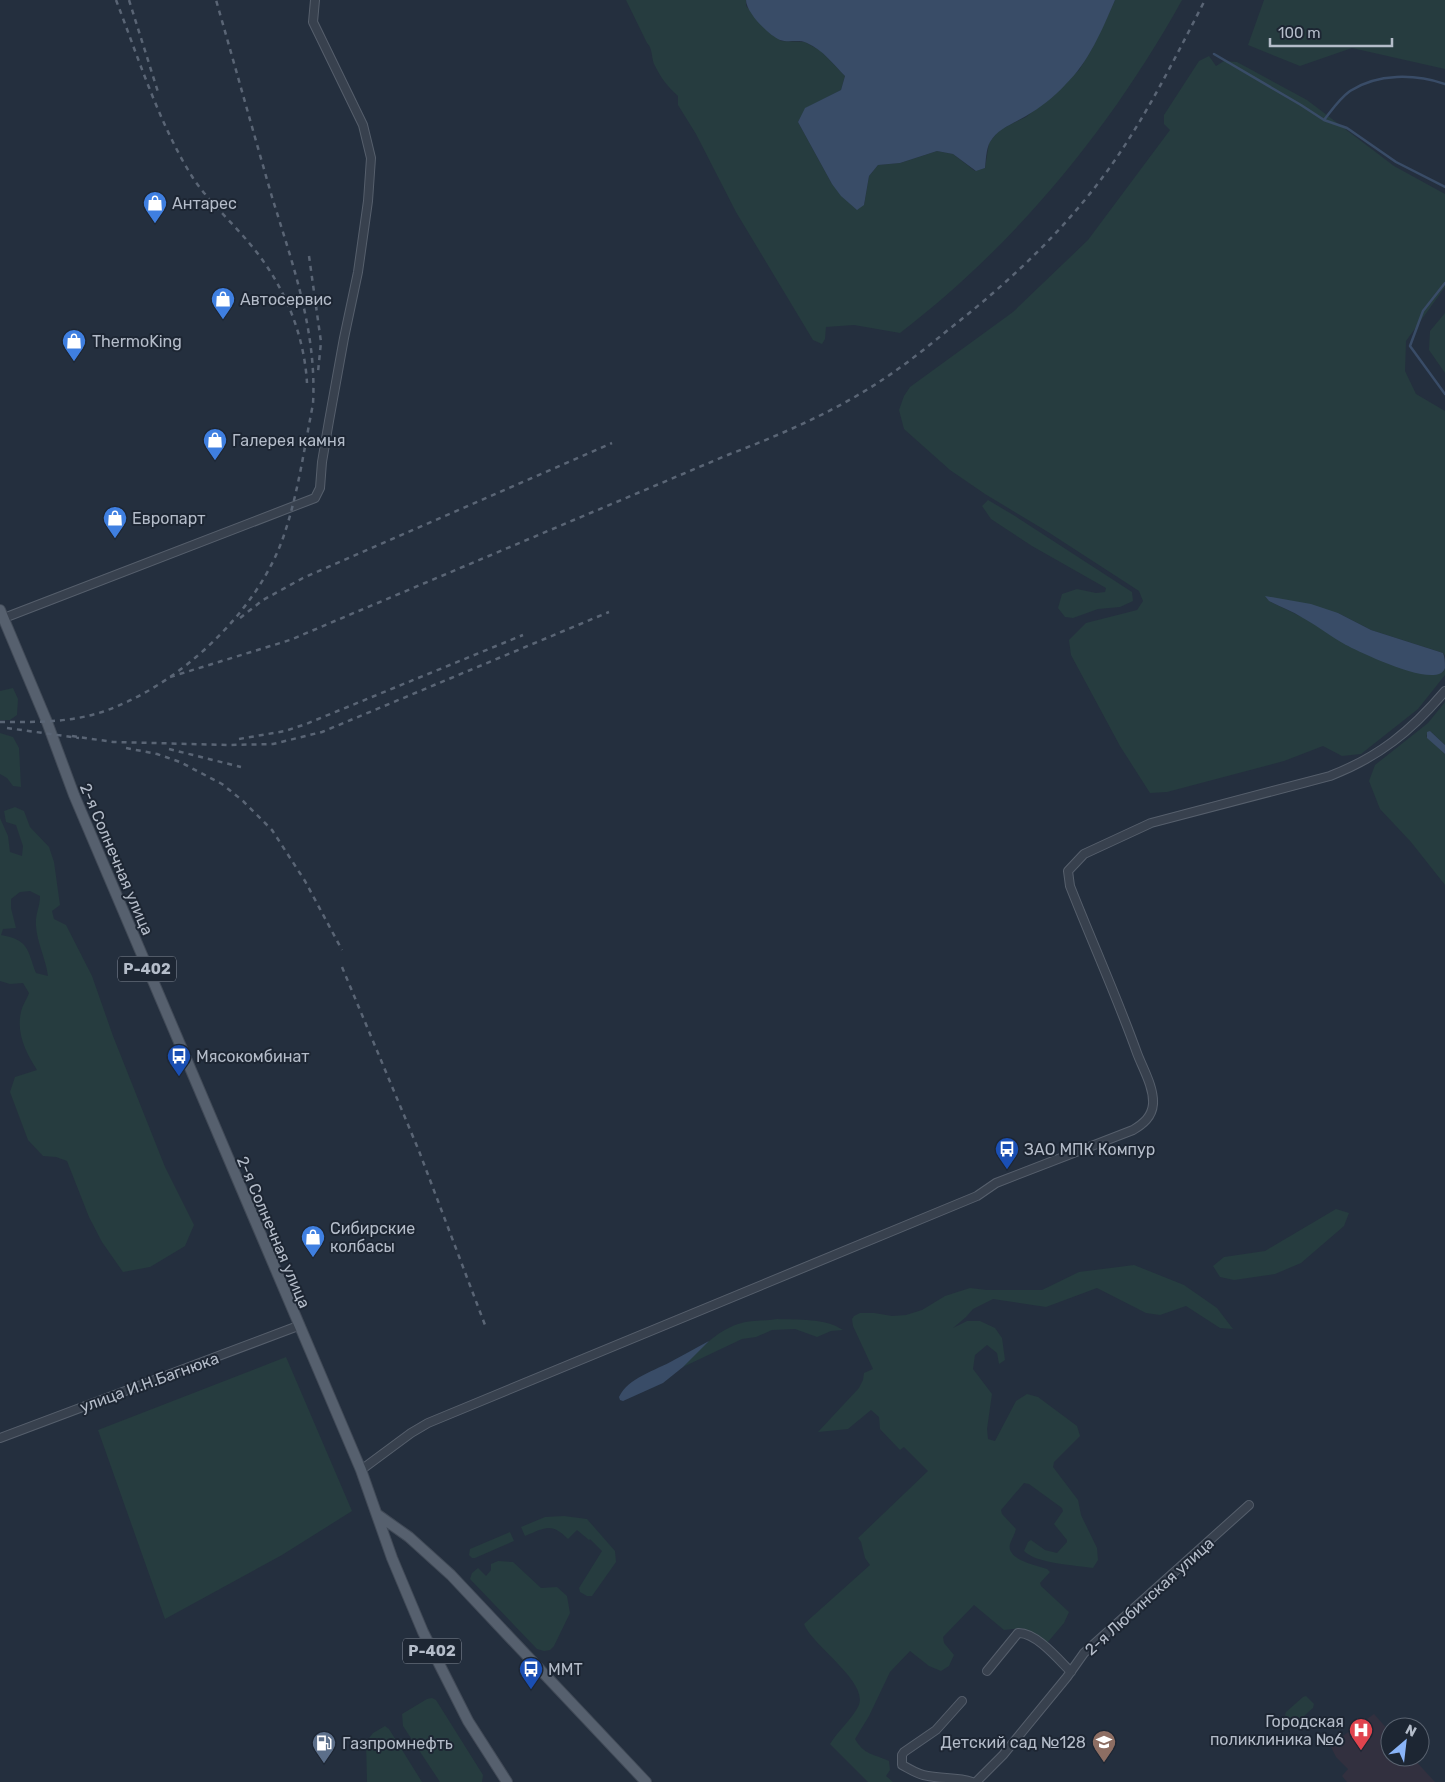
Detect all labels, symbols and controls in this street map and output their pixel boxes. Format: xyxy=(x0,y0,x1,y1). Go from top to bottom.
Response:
scale bar xyxy=(1270,15,1392,47)
text: 100 m xyxy=(1278,24,1320,42)
shop icon: Антарес xyxy=(142,190,168,224)
place label: Антарес xyxy=(172,194,237,213)
shop icon: Автосервис xyxy=(210,286,236,320)
place label: Автосервис xyxy=(240,290,332,309)
shop icon: ThermoKing xyxy=(61,328,87,362)
place label: ThermoKing xyxy=(92,332,182,351)
shop icon: Галерея камня xyxy=(202,427,228,461)
place label: Галерея камня xyxy=(232,431,345,450)
shop icon: Европарт xyxy=(102,505,128,539)
place label: Европарт xyxy=(132,509,205,528)
street label: 2-я Солнечная улица xyxy=(76,780,157,938)
road number: Р-402 xyxy=(118,956,176,982)
bus stop icon: Мясокомбинат xyxy=(166,1043,192,1077)
place label: Мясокомбинат xyxy=(196,1047,310,1066)
bus stop icon: ЗАО МПК Компур xyxy=(994,1136,1020,1170)
place label: ЗАО МПК Компур xyxy=(1024,1140,1155,1159)
street label: 2-я Солнечная улица xyxy=(233,1153,314,1311)
place label: Сибирские колбасы xyxy=(330,1219,415,1256)
shop icon: Сибирские колбасы xyxy=(300,1224,326,1258)
street label: улица И.Н.Багнюка xyxy=(77,1348,221,1416)
street label: 2-я Любинская улица xyxy=(1081,1533,1218,1659)
road number: Р-402 xyxy=(403,1638,461,1664)
bus stop icon: ММТ xyxy=(518,1656,544,1690)
place label: ММТ xyxy=(548,1660,583,1679)
place label: Городская поликлиника №6 xyxy=(1210,1712,1344,1749)
hospital icon: Городская поликлиника №6 xyxy=(1348,1717,1374,1751)
north arrow xyxy=(1380,1717,1430,1767)
text: N xyxy=(1402,1721,1419,1741)
school or university icon: Детский сад №128 xyxy=(1091,1729,1117,1763)
fuel station icon: Газпромнефть xyxy=(311,1730,337,1764)
place label: Детский сад №128 xyxy=(941,1733,1086,1752)
place label: Газпромнефть xyxy=(342,1734,453,1753)

